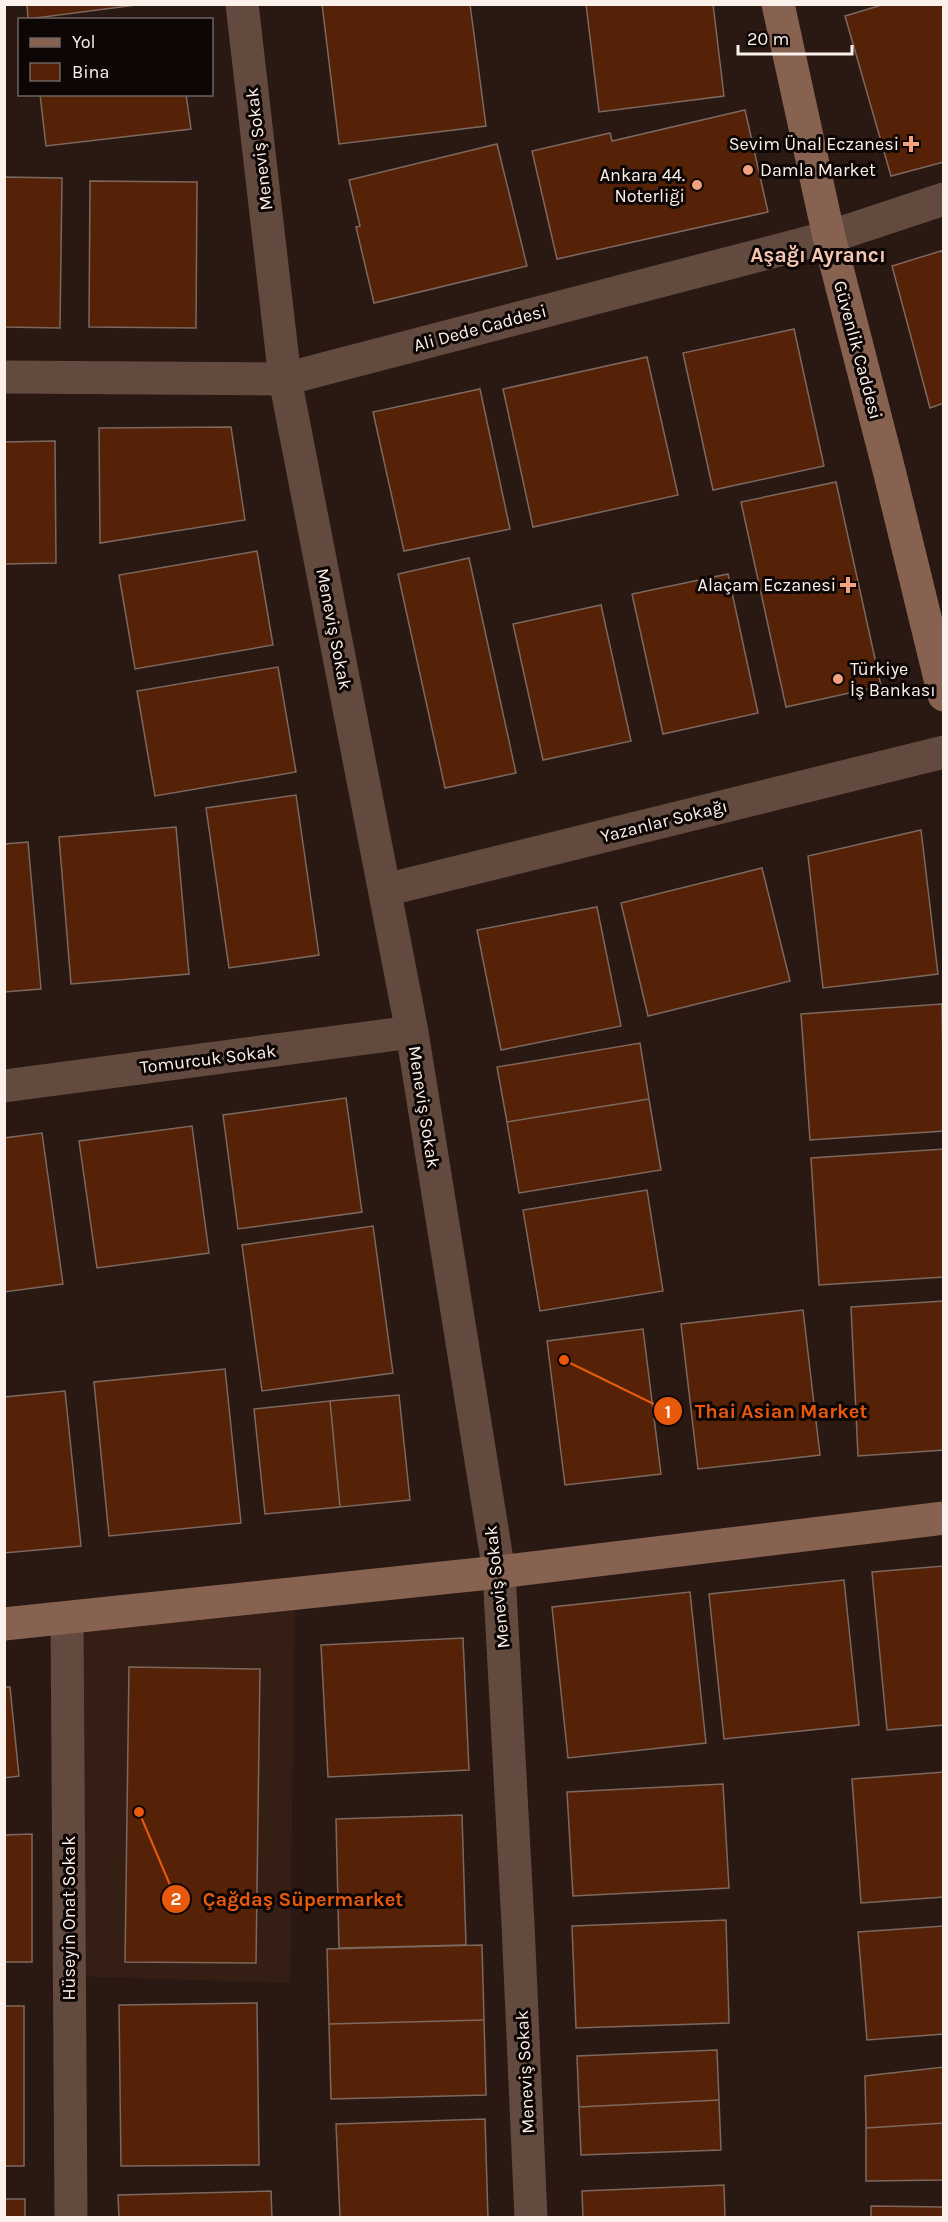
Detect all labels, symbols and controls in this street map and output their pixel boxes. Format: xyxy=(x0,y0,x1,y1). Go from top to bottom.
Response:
legend xyxy=(18,18,213,96)
scale bar xyxy=(738,18,852,56)
text: 20 m xyxy=(747,28,789,50)
text: Yol xyxy=(72,31,96,53)
text: Bina xyxy=(72,61,109,83)
street label: Meneviş Sokak xyxy=(241,86,277,212)
place label: Sevim Ünal Eczanesi xyxy=(729,133,899,155)
marker: Sevim Ünal Eczanesi xyxy=(904,137,918,151)
place label: Damla Market xyxy=(760,159,876,181)
marker: Damla Market xyxy=(741,163,755,177)
place label: Ankara 44. Noterliği xyxy=(600,164,685,207)
marker: Ankara 44. Noterliği xyxy=(690,178,704,192)
district label: Aşağı Ayrancı xyxy=(750,243,886,267)
street label: Güvenlik Caddesi xyxy=(829,278,887,422)
street label: Ali Dede Caddesi xyxy=(411,300,549,356)
street label: Meneviş Sokak xyxy=(311,566,357,692)
place label: Alaçam Eczanesi xyxy=(698,574,836,596)
marker: Alaçam Eczanesi xyxy=(841,578,855,592)
place label: Türkiye İş Bankası xyxy=(850,658,936,701)
marker: Türkiye İş Bankası xyxy=(831,672,845,686)
street label: Yazanlar Sokağı xyxy=(598,795,730,847)
street label: Tomurcuk Sokak xyxy=(139,1040,277,1078)
street label: Meneviş Sokak xyxy=(403,1044,445,1170)
callout: Thai Asian Market xyxy=(653,1392,879,1430)
text: Thai Asian Market xyxy=(695,1400,867,1423)
text: 1 xyxy=(665,1401,671,1423)
street label: Meneviş Sokak xyxy=(480,1524,514,1650)
street label: Hüseyin Onat Sokak xyxy=(58,1836,80,2000)
callout: Çağdaş Süpermarket xyxy=(161,1880,415,1918)
text: 2 xyxy=(171,1888,181,1910)
text: Çağdaş Süpermarket xyxy=(203,1888,403,1911)
street label: Meneviş Sokak xyxy=(511,2010,539,2134)

